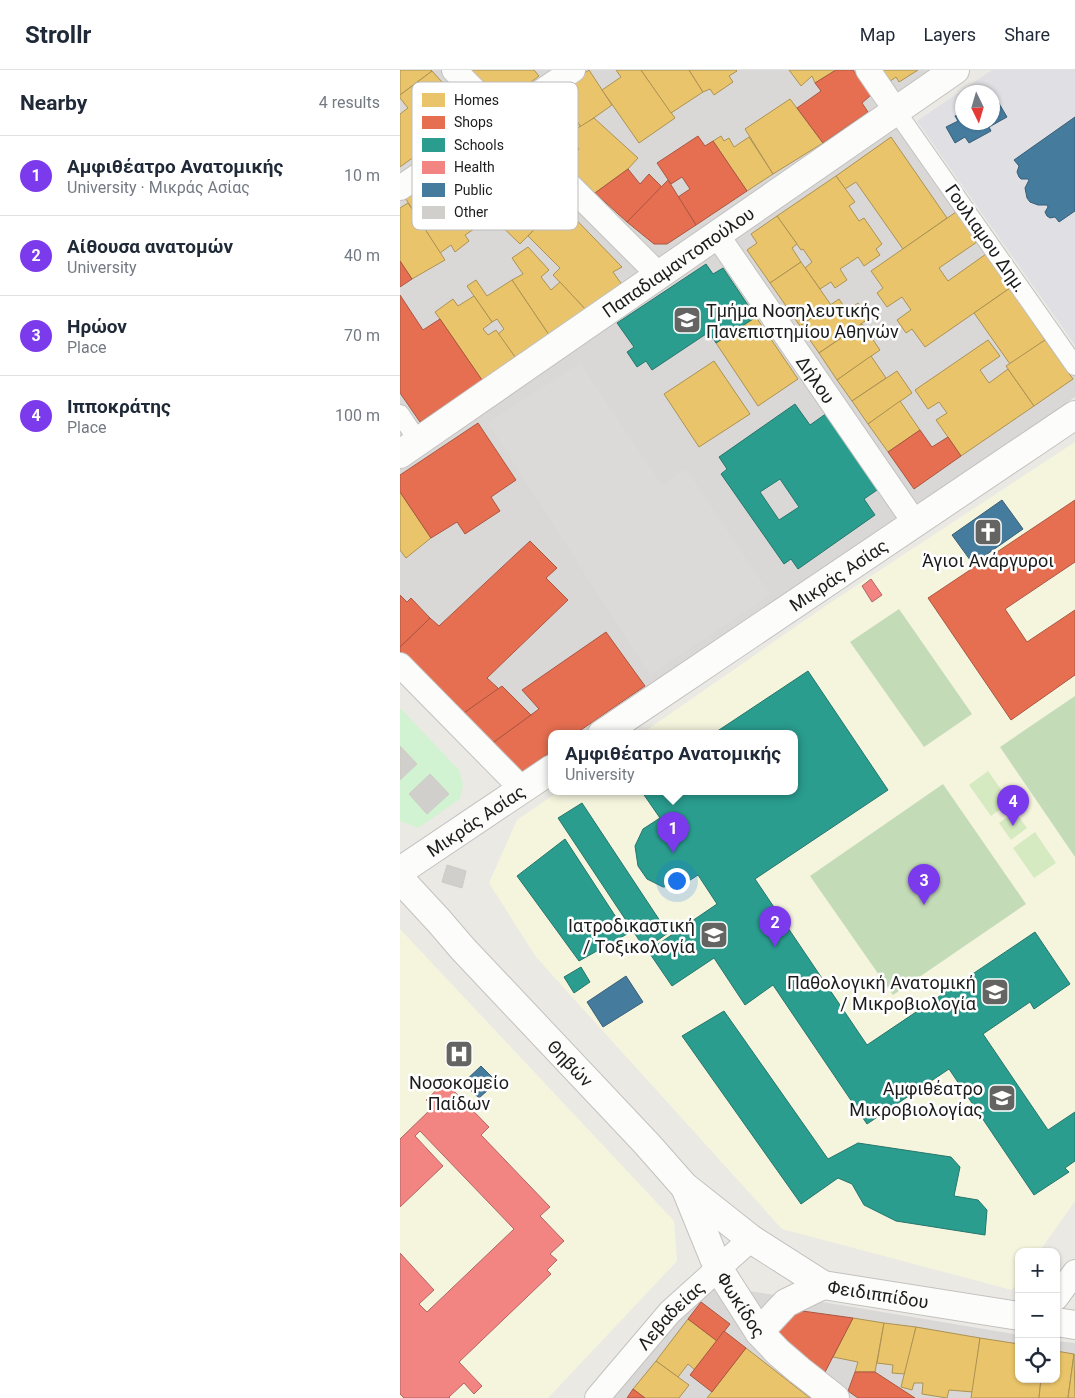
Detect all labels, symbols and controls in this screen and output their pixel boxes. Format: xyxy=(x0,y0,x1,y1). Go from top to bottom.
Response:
text: Strollr xyxy=(25,21,91,49)
text: Map xyxy=(860,24,895,45)
text: Layers xyxy=(923,24,976,45)
text: Share xyxy=(1004,24,1050,45)
legend xyxy=(412,82,578,230)
north arrow xyxy=(955,85,1000,130)
text: Nearby xyxy=(20,91,87,115)
text: Homes xyxy=(454,92,499,108)
text: 4 results xyxy=(319,93,380,112)
text: Shops xyxy=(454,114,493,130)
text: Schools xyxy=(454,137,504,153)
text: Αμφιθέατρο Ανατομικής xyxy=(67,155,283,178)
text: Health xyxy=(454,159,495,175)
text: 1 xyxy=(31,166,41,185)
text: 10 m xyxy=(344,166,380,185)
text: University · Μικράς Ασίας xyxy=(67,178,250,197)
street label: Γουλιαμου Δημ. xyxy=(941,180,1031,296)
text: Public xyxy=(454,182,493,198)
street label: Παπαδιαμαντοπούλου xyxy=(598,202,758,321)
text: Other xyxy=(454,204,488,220)
text: Αίθουσα ανατομών xyxy=(67,235,233,258)
text: 2 xyxy=(31,246,41,265)
text: 40 m xyxy=(344,246,380,265)
text: University xyxy=(67,258,137,277)
place label: Τμήμα Νοσηλευτικής Πανεπιστημίου Αθηνών xyxy=(706,300,899,342)
school or university icon: Τμήμα Νοσηλευτικής Πανεπιστημίου Αθηνών xyxy=(672,305,702,335)
text: Ηρώον xyxy=(67,315,127,338)
text: 3 xyxy=(31,326,41,345)
text: 70 m xyxy=(344,326,380,345)
text: Place xyxy=(67,338,107,357)
street label: Δήλου xyxy=(792,351,840,407)
text: Ιπποκράτης xyxy=(67,395,171,418)
text: 4 xyxy=(31,406,41,425)
text: 100 m xyxy=(335,406,380,425)
text: Place xyxy=(67,418,107,437)
church icon: Άγιοι Ανάργυροι xyxy=(973,517,1003,547)
street label: Μικράς Ασίας xyxy=(785,534,891,615)
place label: Άγιοι Ανάργυροι xyxy=(922,550,1054,571)
popup xyxy=(548,730,798,795)
text: Αμφιθέατρο Ανατομικής xyxy=(565,742,781,765)
text: University xyxy=(565,765,635,784)
street label: Μικράς Ασίας xyxy=(422,780,529,861)
pin: 4 xyxy=(997,785,1029,826)
pin: 1 xyxy=(657,812,689,853)
pin: 3 xyxy=(908,864,940,905)
your location xyxy=(664,868,690,894)
pin: 2 xyxy=(759,906,791,947)
place label: Ιατροδικαστική / Τοξικολογία xyxy=(568,915,696,957)
school or university icon: Ιατροδικαστική / Τοξικολογία xyxy=(699,920,729,950)
place label: Παθολογική Ανατομική / Μικροβιολογία xyxy=(787,972,977,1014)
school or university icon: Παθολογική Ανατομική / Μικροβιολογία xyxy=(980,977,1010,1007)
street label: Θηβών xyxy=(544,1035,598,1091)
hospital icon: Νοσοκομείο Παίδων xyxy=(444,1039,474,1069)
place label: Νοσοκομείο Παίδων xyxy=(409,1072,509,1114)
place label: Αμφιθέατρο Μικροβιολογίας xyxy=(849,1078,983,1120)
school or university icon: Αμφιθέατρο Μικροβιολογίας xyxy=(987,1083,1017,1113)
map controls xyxy=(1015,1248,1060,1383)
button: + xyxy=(1015,1248,1060,1293)
street label: Φωκίδος xyxy=(713,1268,770,1341)
street label: Φειδιππίδου xyxy=(826,1275,930,1312)
street label: Λεβαδείας xyxy=(632,1276,708,1354)
button: − xyxy=(1015,1293,1060,1338)
button: locate xyxy=(1015,1338,1060,1383)

